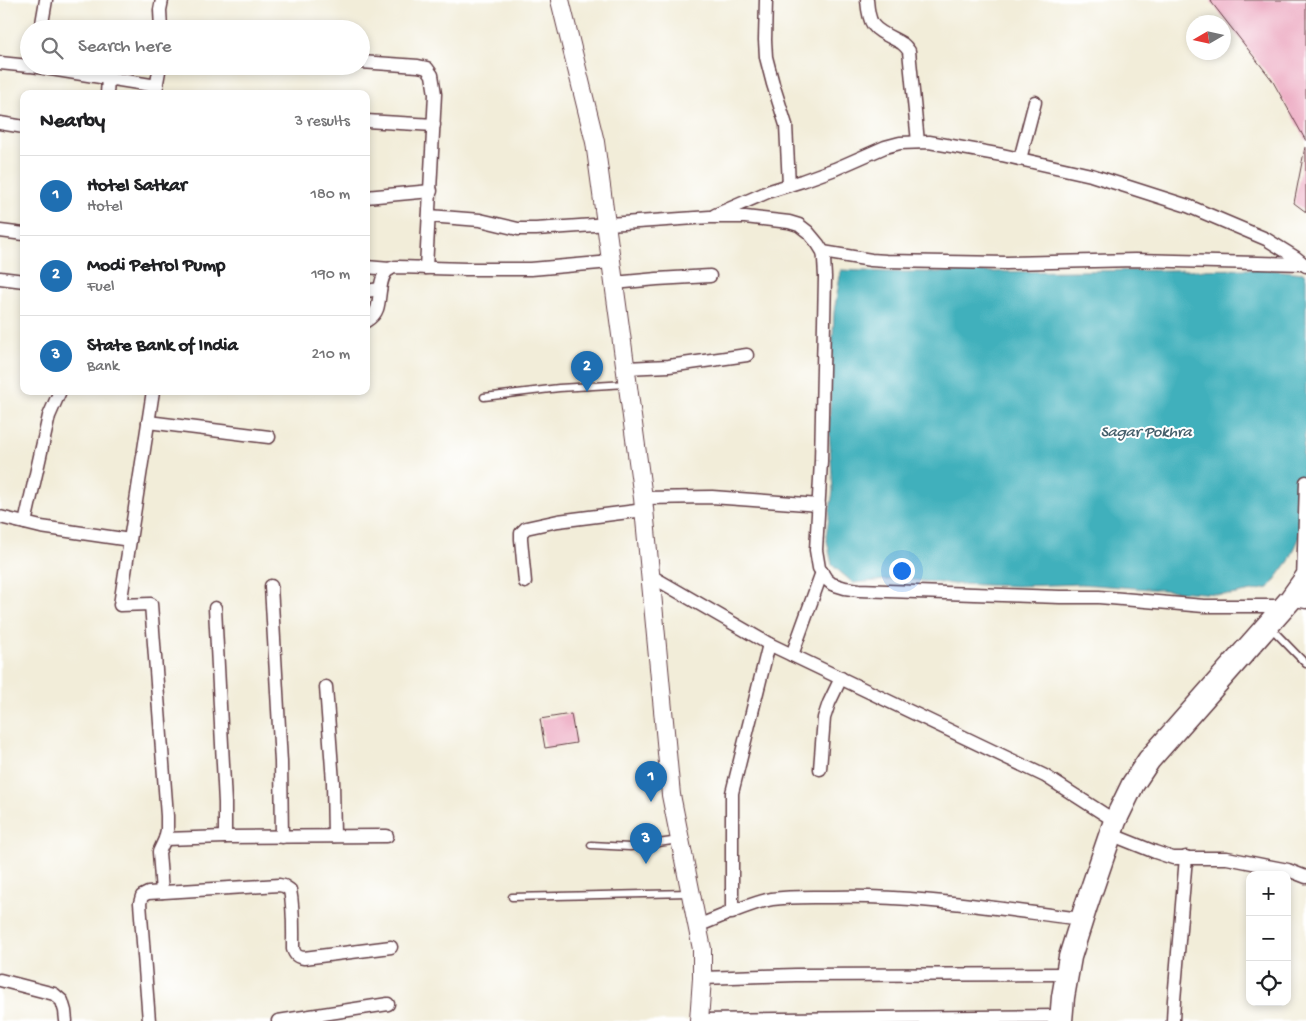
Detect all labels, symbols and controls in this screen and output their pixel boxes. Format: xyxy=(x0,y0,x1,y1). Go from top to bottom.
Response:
north arrow xyxy=(1186,15,1231,60)
search box xyxy=(20,20,370,75)
icon: search xyxy=(38,34,66,62)
text: Search here xyxy=(78,36,172,59)
text: Nearby xyxy=(40,110,105,135)
text: 3 results xyxy=(295,113,350,132)
text: Hotel Satkar xyxy=(87,175,187,198)
text: 1 xyxy=(53,186,59,205)
text: 180 m xyxy=(311,186,350,205)
text: Hotel xyxy=(87,198,123,217)
text: Modi Petrol Pump xyxy=(87,255,225,278)
text: 2 xyxy=(52,266,60,285)
text: 190 m xyxy=(311,266,350,285)
text: Fuel xyxy=(87,278,114,297)
text: State Bank of India xyxy=(87,335,238,358)
text: 3 xyxy=(52,346,60,365)
text: 210 m xyxy=(311,346,350,365)
pin: 2 xyxy=(571,351,603,392)
text: Bank xyxy=(87,358,119,377)
water label: Sagar Pokhra xyxy=(1100,424,1193,443)
your location xyxy=(889,558,915,584)
pin: 1 xyxy=(635,761,667,802)
pin: 3 xyxy=(630,823,662,864)
map controls xyxy=(1246,871,1291,1006)
button: + xyxy=(1246,871,1291,916)
button: − xyxy=(1246,916,1291,961)
button: locate xyxy=(1246,961,1291,1006)

